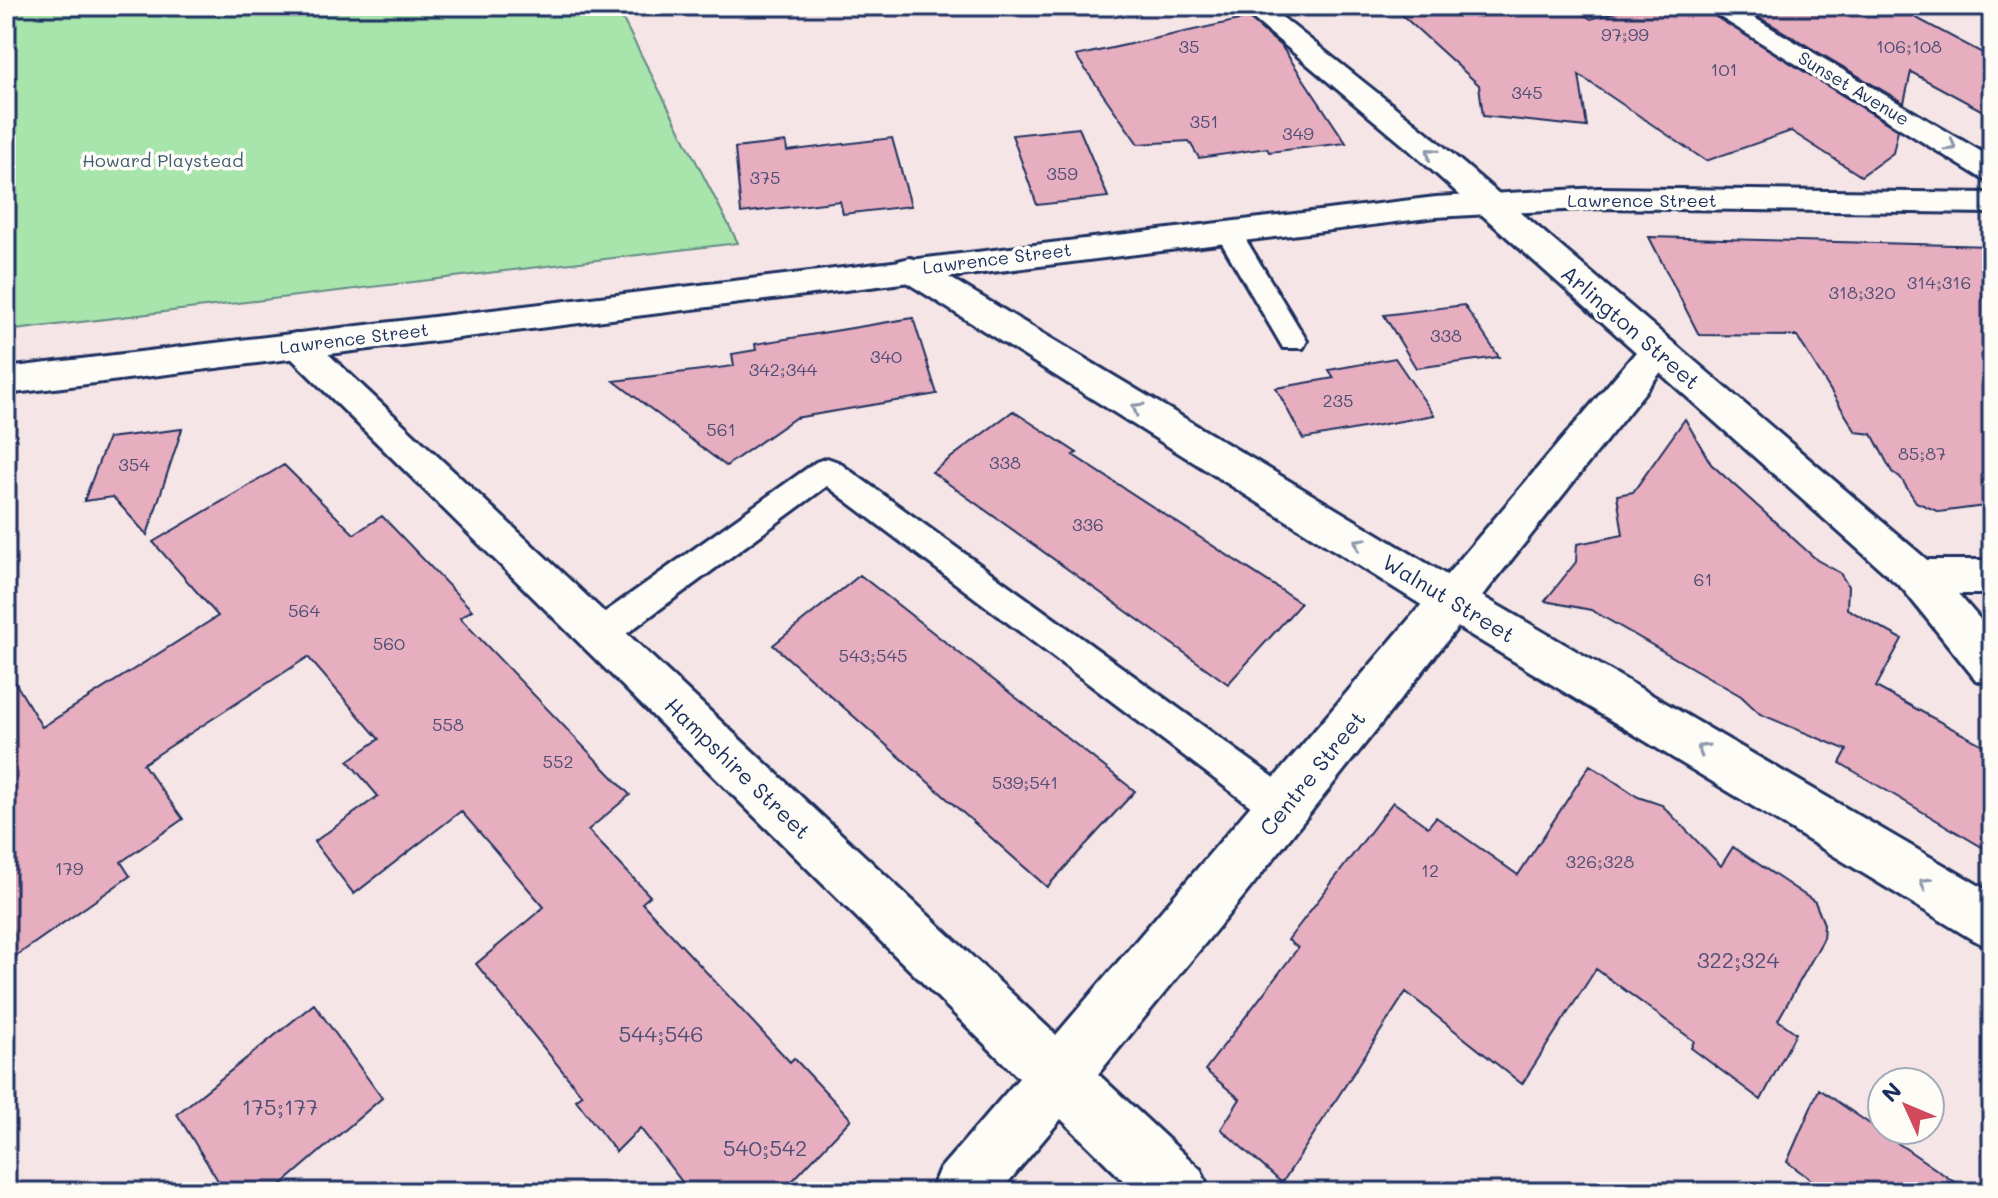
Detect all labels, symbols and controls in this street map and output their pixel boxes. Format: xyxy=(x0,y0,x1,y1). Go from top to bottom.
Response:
house number: 97;99 xyxy=(1601,22,1649,46)
house number: 35 xyxy=(1178,34,1200,58)
house number: 106;108 xyxy=(1876,34,1942,58)
street label: Sunset Avenue xyxy=(1794,45,1914,131)
house number: 101 xyxy=(1710,57,1738,81)
house number: 345 xyxy=(1511,80,1543,104)
house number: 351 xyxy=(1189,109,1219,133)
house number: 349 xyxy=(1282,121,1314,145)
one-way arrow xyxy=(1942,136,1957,152)
one-way arrow xyxy=(1426,147,1440,162)
park label: Howard Playstead xyxy=(82,148,244,172)
house number: 359 xyxy=(1046,161,1078,185)
house number: 375 xyxy=(749,165,781,189)
street label: Lawrence Street xyxy=(1567,188,1717,212)
street label: Lawrence Street xyxy=(921,237,1073,279)
street label: Arlington Street xyxy=(1555,259,1707,395)
house number: 314;316 xyxy=(1907,270,1971,294)
house number: 318;320 xyxy=(1828,280,1896,304)
street label: Lawrence Street xyxy=(278,317,430,359)
house number: 338 xyxy=(1430,323,1462,347)
house number: 340 xyxy=(870,344,902,368)
house number: 342;344 xyxy=(749,357,818,381)
house number: 235 xyxy=(1322,388,1354,412)
one-way arrow xyxy=(1131,402,1146,417)
house number: 561 xyxy=(706,417,736,441)
house number: 85;87 xyxy=(1898,441,1946,465)
house number: 338 xyxy=(989,450,1021,474)
house number: 354 xyxy=(118,452,150,476)
house number: 336 xyxy=(1072,512,1104,536)
one-way arrow xyxy=(1353,538,1368,553)
street label: Walnut Street xyxy=(1377,547,1521,649)
house number: 61 xyxy=(1694,567,1712,591)
house number: 564 xyxy=(288,598,320,622)
house number: 560 xyxy=(373,631,405,655)
house number: 543;545 xyxy=(838,643,908,667)
street label: Hampshire Street xyxy=(659,691,817,845)
street label: Centre Street xyxy=(1253,704,1371,842)
house number: 558 xyxy=(432,712,464,736)
one-way arrow xyxy=(1696,743,1710,759)
house number: 552 xyxy=(542,749,574,773)
house number: 539;541 xyxy=(992,770,1058,794)
house number: 326;328 xyxy=(1566,849,1635,873)
house number: 179 xyxy=(55,856,84,880)
house number: 12 xyxy=(1421,858,1439,882)
one-way arrow xyxy=(1919,877,1934,892)
house number: 322;324 xyxy=(1697,945,1779,974)
house number: 544;546 xyxy=(619,1019,703,1048)
north arrow xyxy=(1866,1066,1946,1146)
text: N xyxy=(1875,1076,1907,1108)
house number: 175;177 xyxy=(242,1092,318,1121)
house number: 540;542 xyxy=(723,1133,807,1162)

